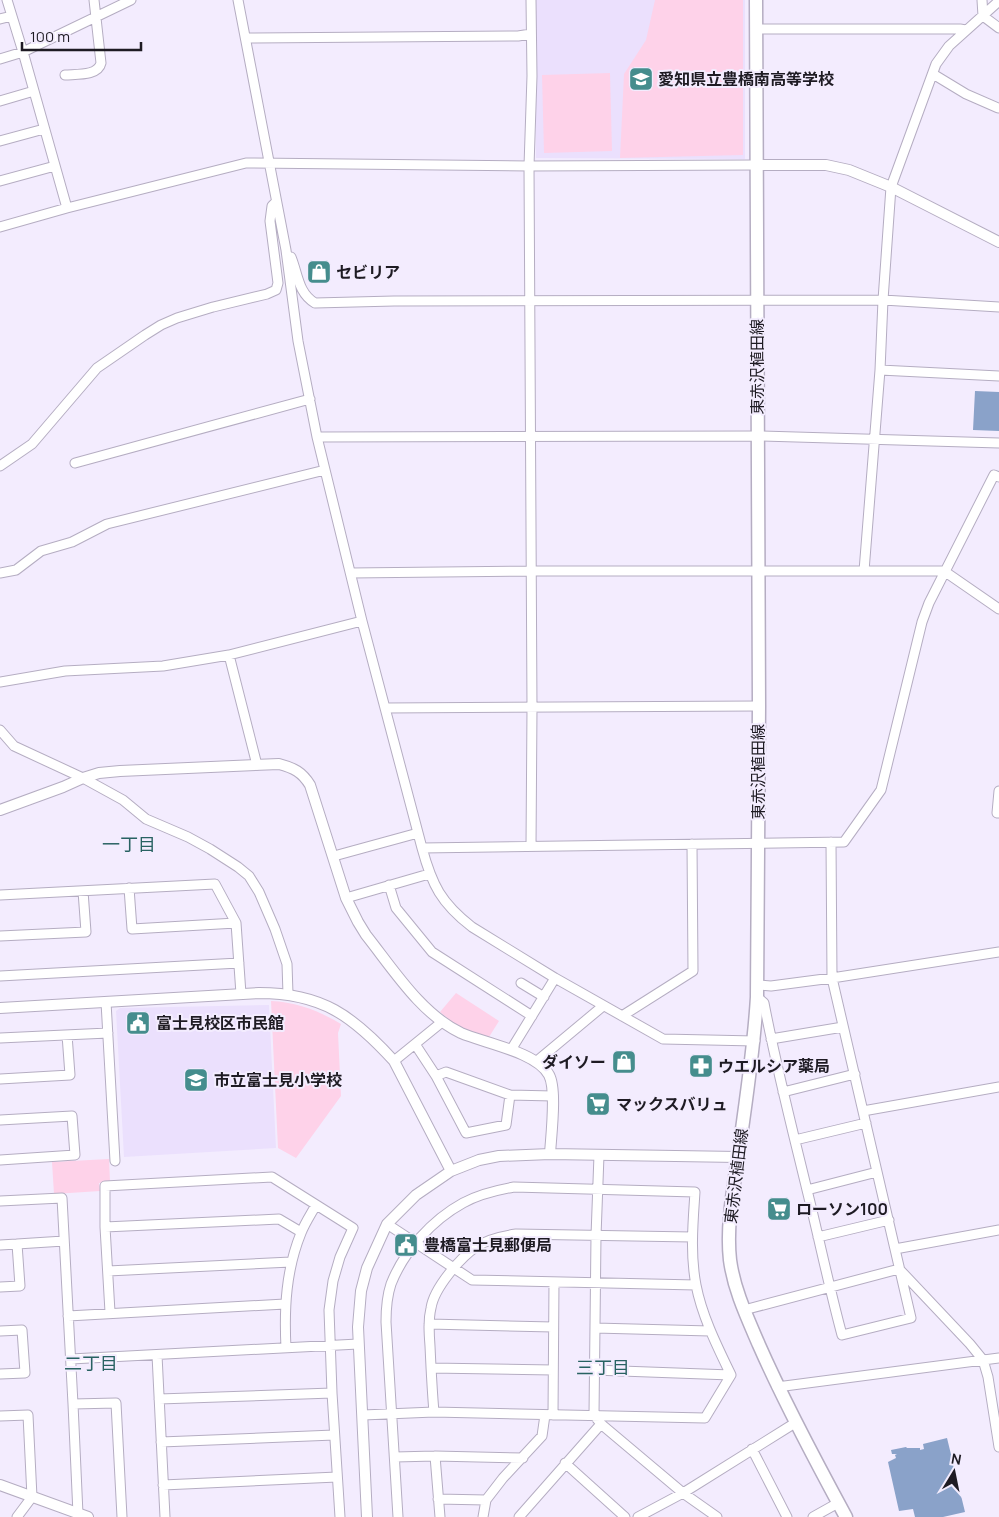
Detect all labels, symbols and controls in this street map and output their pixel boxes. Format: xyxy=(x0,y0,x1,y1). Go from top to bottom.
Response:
scale bar xyxy=(22,20,141,52)
text: 100 m xyxy=(30,26,70,47)
school or university icon: 愛知県立豊橋南高等学校 xyxy=(628,66,654,92)
place label: 愛知県立豊橋南高等学校 xyxy=(658,68,834,90)
shop icon: セビリア xyxy=(306,259,332,285)
place label: セビリア xyxy=(336,261,400,283)
street label: 東赤沢植田線 xyxy=(746,319,768,415)
street label: 東赤沢植田線 xyxy=(747,724,769,820)
district label: 一丁目 xyxy=(102,832,156,856)
public building icon: 富士見校区市民館 xyxy=(125,1010,151,1036)
place label: 富士見校区市民館 xyxy=(156,1012,284,1034)
shop icon: ダイソー xyxy=(611,1049,637,1075)
place label: ダイソー xyxy=(542,1051,606,1073)
pharmacy icon: ウエルシア薬局 xyxy=(688,1053,714,1079)
place label: ウエルシア薬局 xyxy=(718,1055,830,1077)
school or university icon: 市立富士見小学校 xyxy=(183,1067,209,1093)
place label: 市立富士見小学校 xyxy=(214,1069,342,1091)
supermarket icon: マックスバリュ xyxy=(585,1091,611,1117)
place label: マックスバリュ xyxy=(616,1093,728,1115)
street label: 東赤沢植田線 xyxy=(719,1127,753,1225)
supermarket icon: ローソン100 xyxy=(766,1196,792,1222)
place label: ローソン100 xyxy=(796,1198,888,1220)
public building icon: 豊橋富士見郵便局 xyxy=(393,1232,419,1258)
place label: 豊橋富士見郵便局 xyxy=(424,1234,552,1256)
district label: 二丁目 xyxy=(64,1351,118,1375)
district label: 三丁目 xyxy=(576,1355,630,1379)
north arrow xyxy=(929,1447,979,1497)
text: N xyxy=(950,1448,963,1469)

